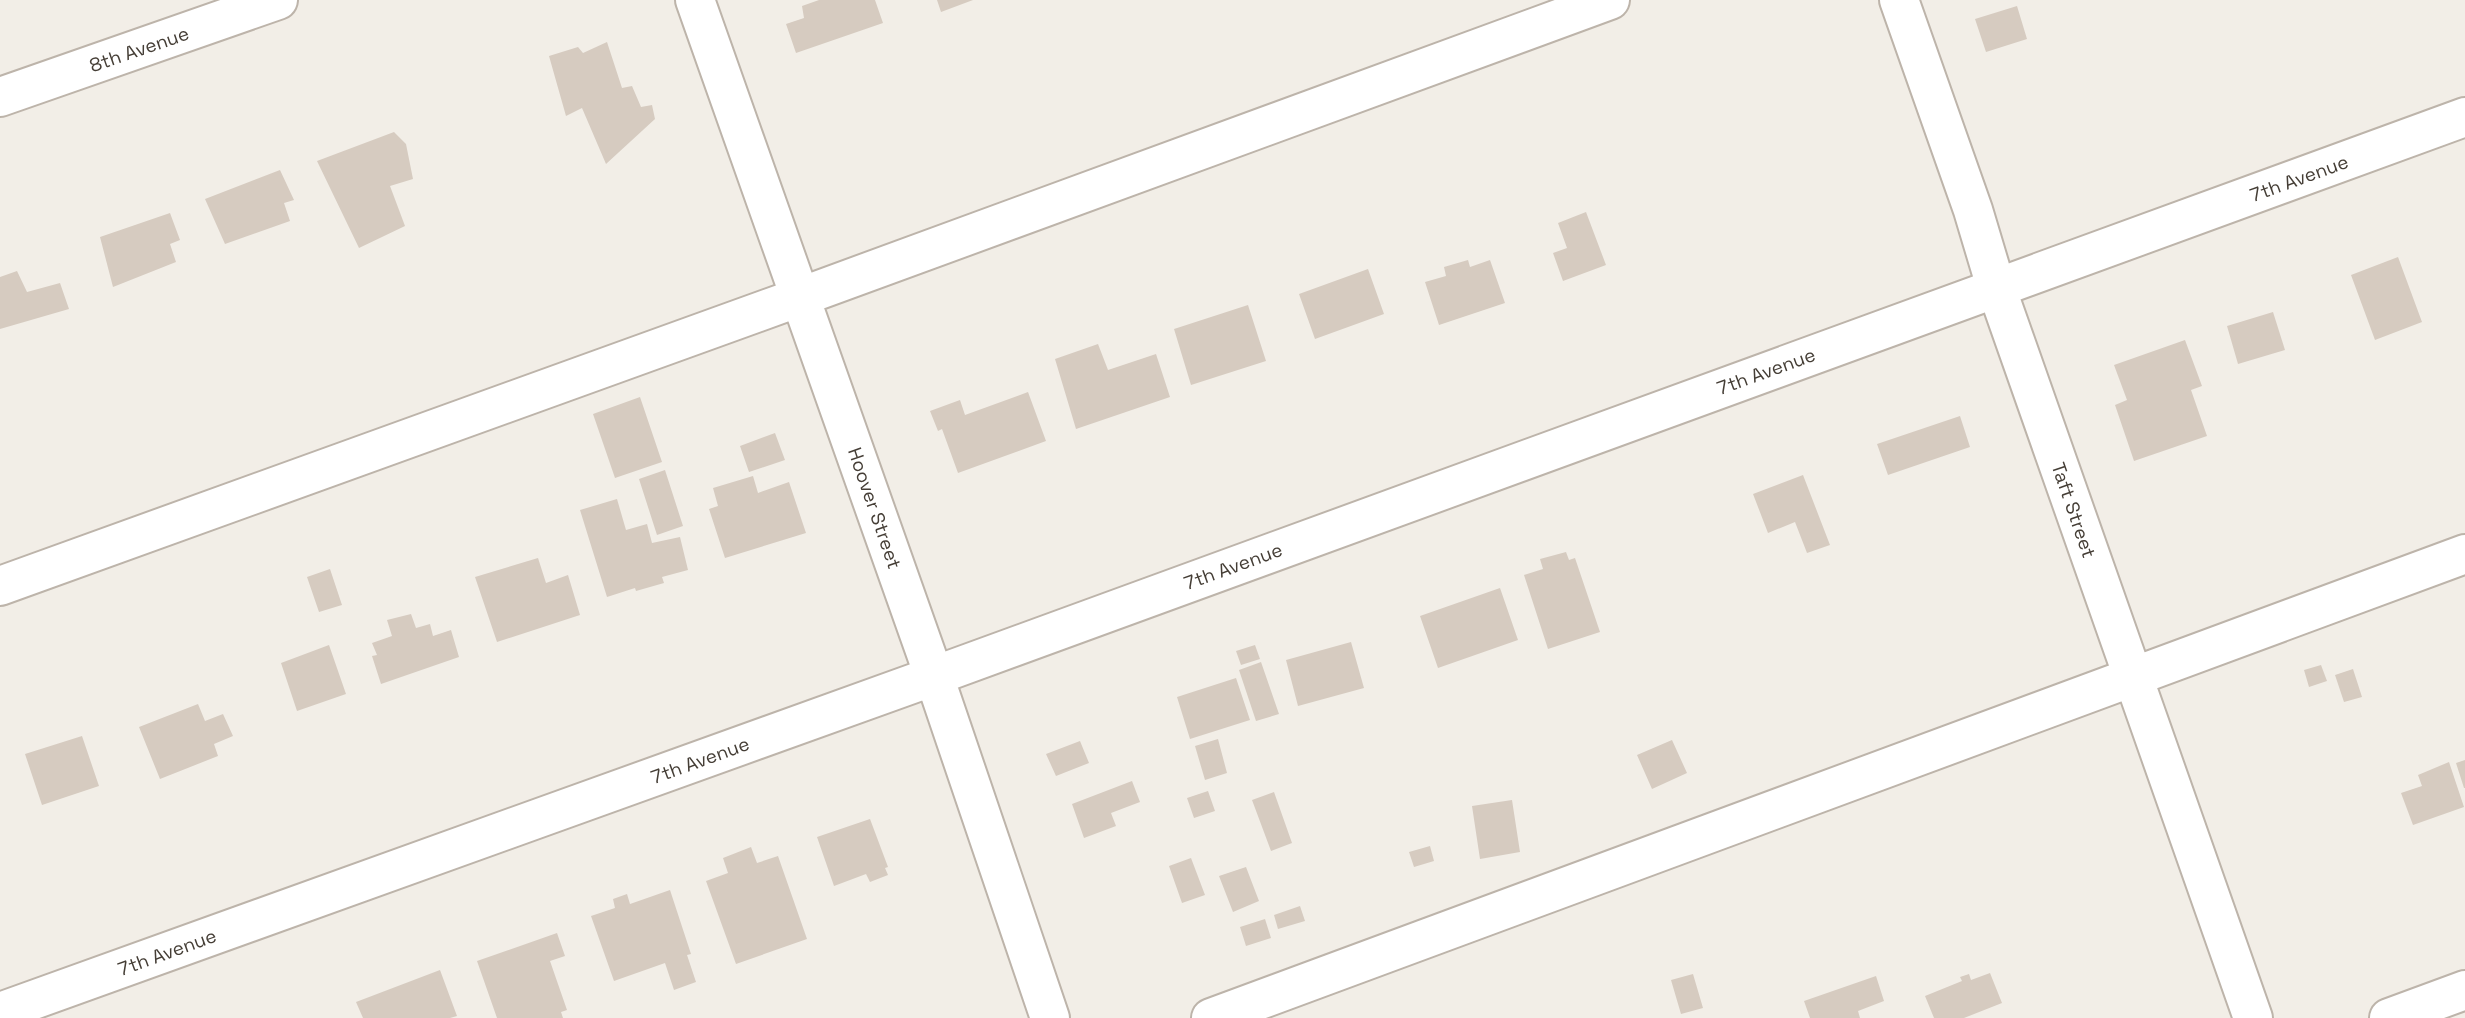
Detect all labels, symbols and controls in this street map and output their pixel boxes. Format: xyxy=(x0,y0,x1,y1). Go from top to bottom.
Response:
street label: 8th Avenue xyxy=(86,21,192,78)
street label: 7th Avenue xyxy=(2247,149,2352,208)
street label: 7th Avenue xyxy=(1714,342,1819,401)
street label: Hoover Street xyxy=(842,444,907,572)
street label: Taft Street xyxy=(2045,459,2102,561)
street label: 7th Avenue xyxy=(1181,537,1286,596)
street label: 7th Avenue xyxy=(648,731,753,790)
street label: 7th Avenue xyxy=(115,923,220,982)

